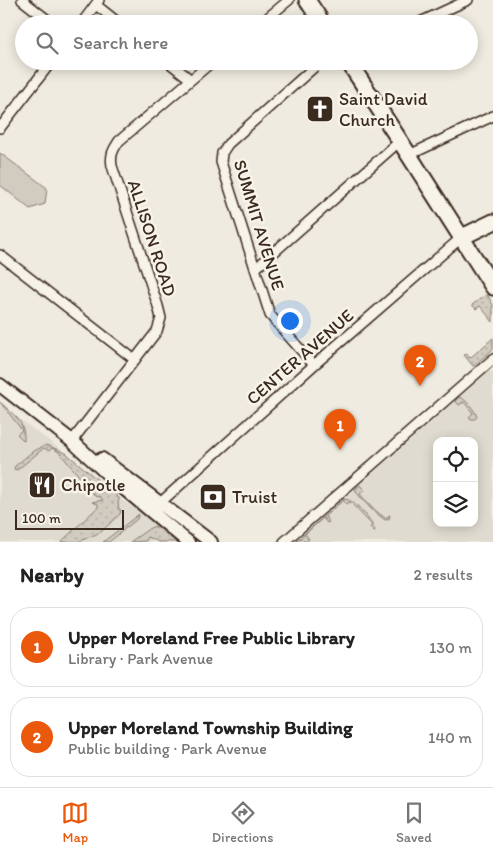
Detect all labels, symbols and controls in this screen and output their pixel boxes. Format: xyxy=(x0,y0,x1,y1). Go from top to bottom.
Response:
search box xyxy=(15,15,478,70)
icon: search xyxy=(33,29,61,57)
text: Search here xyxy=(73,31,168,54)
place label: Saint David Church xyxy=(339,88,428,131)
church icon: Saint David Church xyxy=(305,94,335,124)
street label: SUMMIT AVENUE xyxy=(229,157,289,293)
street label: ALLISON ROAD xyxy=(123,177,181,299)
street label: CENTER AVENUE xyxy=(242,304,358,410)
your location xyxy=(277,308,303,334)
pin: 2 xyxy=(404,345,436,386)
pin: 1 xyxy=(324,409,356,450)
map controls xyxy=(433,437,478,527)
button: locate xyxy=(433,437,478,482)
restaurant icon: Chipotle xyxy=(27,470,57,500)
place label: Chipotle xyxy=(61,474,125,496)
bank icon: Truist xyxy=(198,482,228,512)
button: layers xyxy=(433,482,478,527)
place label: Truist xyxy=(232,486,278,508)
scale bar xyxy=(15,507,124,530)
text: 100 m xyxy=(22,510,61,527)
text: Nearby xyxy=(20,562,84,587)
text: 2 results xyxy=(413,565,473,584)
text: Upper Moreland Free Public Library xyxy=(68,626,355,649)
text: 1 xyxy=(33,638,41,657)
text: 130 m xyxy=(429,638,472,657)
text: Library · Park Avenue xyxy=(68,649,213,668)
text: Upper Moreland Township Building xyxy=(68,716,353,739)
text: 2 xyxy=(33,728,41,747)
text: 140 m xyxy=(428,728,472,747)
text: Public building · Park Avenue xyxy=(68,739,267,758)
tab: Map xyxy=(61,799,89,846)
tab: Directions xyxy=(212,799,273,846)
tab: Saved xyxy=(396,799,432,846)

